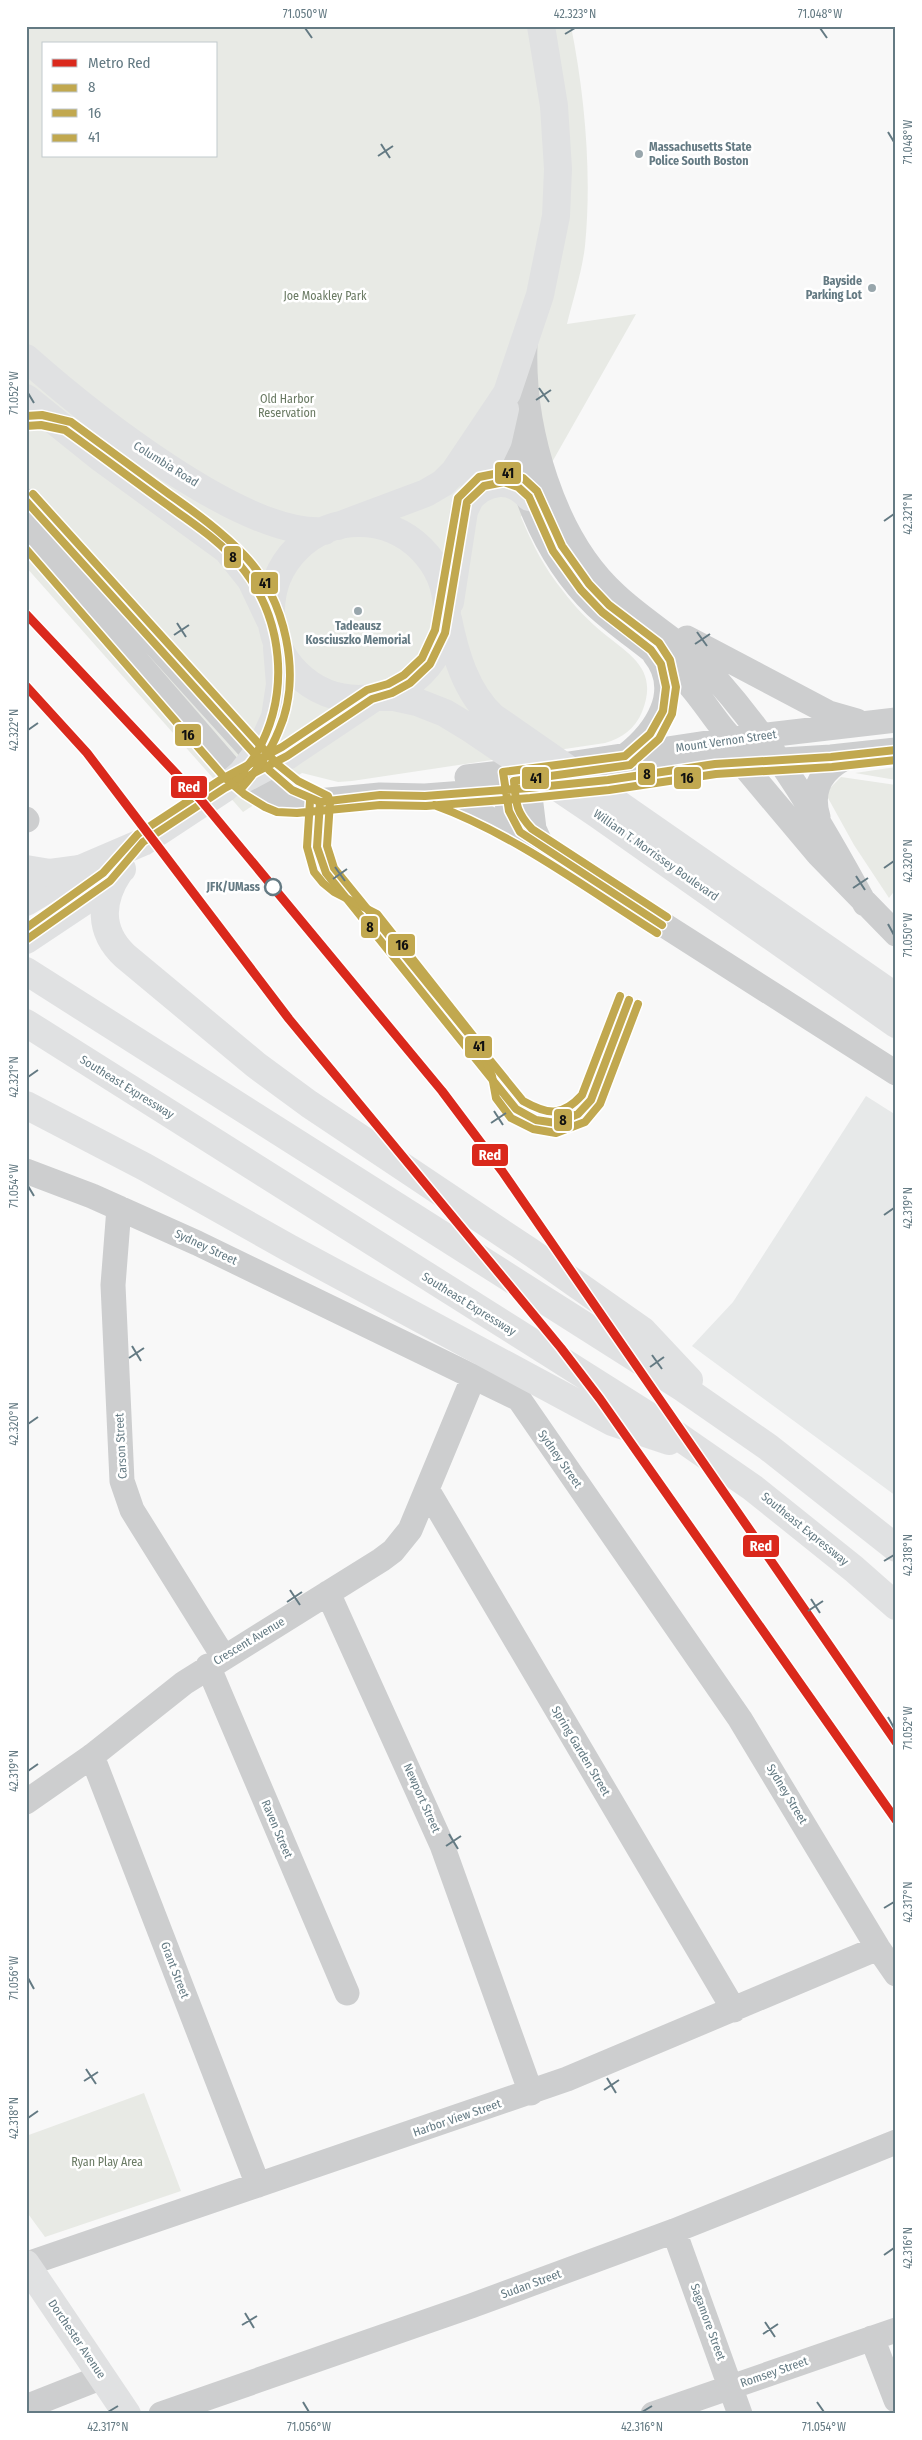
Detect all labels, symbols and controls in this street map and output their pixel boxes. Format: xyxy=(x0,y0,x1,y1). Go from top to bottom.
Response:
text: 71.050°W xyxy=(283,7,327,21)
text: 42.323°N xyxy=(554,7,596,21)
text: 71.048°W xyxy=(798,7,842,21)
legend xyxy=(42,42,218,158)
text: Metro Red xyxy=(88,54,151,72)
text: 8 xyxy=(88,78,96,96)
text: 16 xyxy=(88,104,101,122)
text: 71.048°W xyxy=(901,120,915,164)
text: 41 xyxy=(88,128,100,146)
place label: Massachusetts State Police South Boston xyxy=(649,140,752,168)
marker: Massachusetts State Police South Boston xyxy=(633,148,645,160)
place label: Bayside Parking Lot xyxy=(806,274,863,302)
marker: Bayside Parking Lot xyxy=(866,282,878,294)
park label: Joe Moakley Park xyxy=(283,289,367,303)
text: 71.052°W xyxy=(7,371,21,415)
park label: Old Harbor Reservation xyxy=(258,392,316,420)
street label: Columbia Road xyxy=(131,439,201,489)
line badge: 41 xyxy=(494,461,522,485)
text: 41 xyxy=(502,465,514,482)
text: 42.321°N xyxy=(901,493,915,535)
line badge: 8 xyxy=(223,545,242,569)
text: 8 xyxy=(229,549,237,566)
line badge: 41 xyxy=(250,571,279,595)
text: 41 xyxy=(259,575,271,592)
marker: Tadeausz Kosciuszko Memorial xyxy=(352,605,364,617)
place label: Tadeausz Kosciuszko Memorial xyxy=(305,619,411,647)
text: 42.322°N xyxy=(7,709,21,751)
line badge: 16 xyxy=(174,723,202,747)
text: 16 xyxy=(181,727,195,744)
street label: Mount Vernon Street xyxy=(675,727,777,755)
line badge: 8 xyxy=(637,762,656,786)
line badge: 41 xyxy=(521,766,550,790)
text: 8 xyxy=(643,766,651,783)
line badge: 16 xyxy=(673,766,702,790)
text: 41 xyxy=(530,770,542,787)
text: 16 xyxy=(680,770,694,787)
line badge: Red xyxy=(170,775,208,799)
text: Red xyxy=(178,779,200,796)
street label: William T. Morrissey Boulevard xyxy=(591,806,721,904)
text: 42.320°N xyxy=(901,839,915,883)
marker: JFK/UMass xyxy=(264,878,282,896)
place label: JFK/UMass xyxy=(206,880,261,894)
text: 71.050°W xyxy=(901,913,915,957)
line badge: 8 xyxy=(360,915,379,939)
text: 8 xyxy=(366,919,374,936)
line badge: 16 xyxy=(387,933,416,957)
text: 16 xyxy=(395,937,409,954)
line badge: 41 xyxy=(464,1035,493,1059)
text: 41 xyxy=(473,1038,485,1055)
street label: Southeast Expressway xyxy=(77,1052,177,1122)
text: 42.321°N xyxy=(7,1056,21,1098)
line badge: 8 xyxy=(553,1108,573,1132)
text: 8 xyxy=(559,1112,567,1129)
line badge: Red xyxy=(471,1143,509,1167)
text: Red xyxy=(479,1147,501,1164)
text: 71.054°W xyxy=(7,1164,21,1208)
text: 42.319°N xyxy=(901,1187,915,1229)
street label: Sydney Street xyxy=(172,1226,240,1268)
street label: Southeast Expressway xyxy=(419,1269,519,1339)
text: 42.320°N xyxy=(7,1402,21,1446)
street label: Carson Street xyxy=(112,1413,130,1479)
street label: Sydney Street xyxy=(535,1427,585,1491)
street label: Southeast Expressway xyxy=(759,1490,852,1569)
line badge: Red xyxy=(742,1534,780,1558)
text: 42.318°N xyxy=(901,1534,915,1576)
text: Red xyxy=(750,1538,772,1555)
street label: Crescent Avenue xyxy=(211,1614,287,1668)
street label: Spring Garden Street xyxy=(549,1704,613,1798)
text: 71.052°W xyxy=(901,1706,915,1750)
text: 42.319°N xyxy=(7,1750,21,1792)
street label: Newport Street xyxy=(401,1761,444,1835)
street label: Sydney Street xyxy=(764,1761,810,1827)
street label: Raven Street xyxy=(258,1798,296,1860)
text: 42.317°N xyxy=(901,1881,915,1923)
street label: Grant Street xyxy=(158,1940,192,2000)
text: 71.056°W xyxy=(7,1956,21,2000)
street label: Harbor View Street xyxy=(411,2096,503,2140)
text: 42.318°N xyxy=(7,2097,21,2139)
park label: Ryan Play Area xyxy=(71,2155,143,2169)
text: 42.316°N xyxy=(901,2227,915,2269)
street label: Sudan Street xyxy=(499,2267,563,2301)
street label: Sagamore Street xyxy=(688,2282,728,2362)
street label: Dorchester Avenue xyxy=(45,2297,109,2381)
street label: Romsey Street xyxy=(738,2354,810,2390)
text: 42.317°N xyxy=(87,2420,129,2434)
text: 71.056°W xyxy=(287,2420,331,2434)
text: 42.316°N xyxy=(621,2420,663,2434)
text: 71.054°W xyxy=(802,2420,846,2434)

